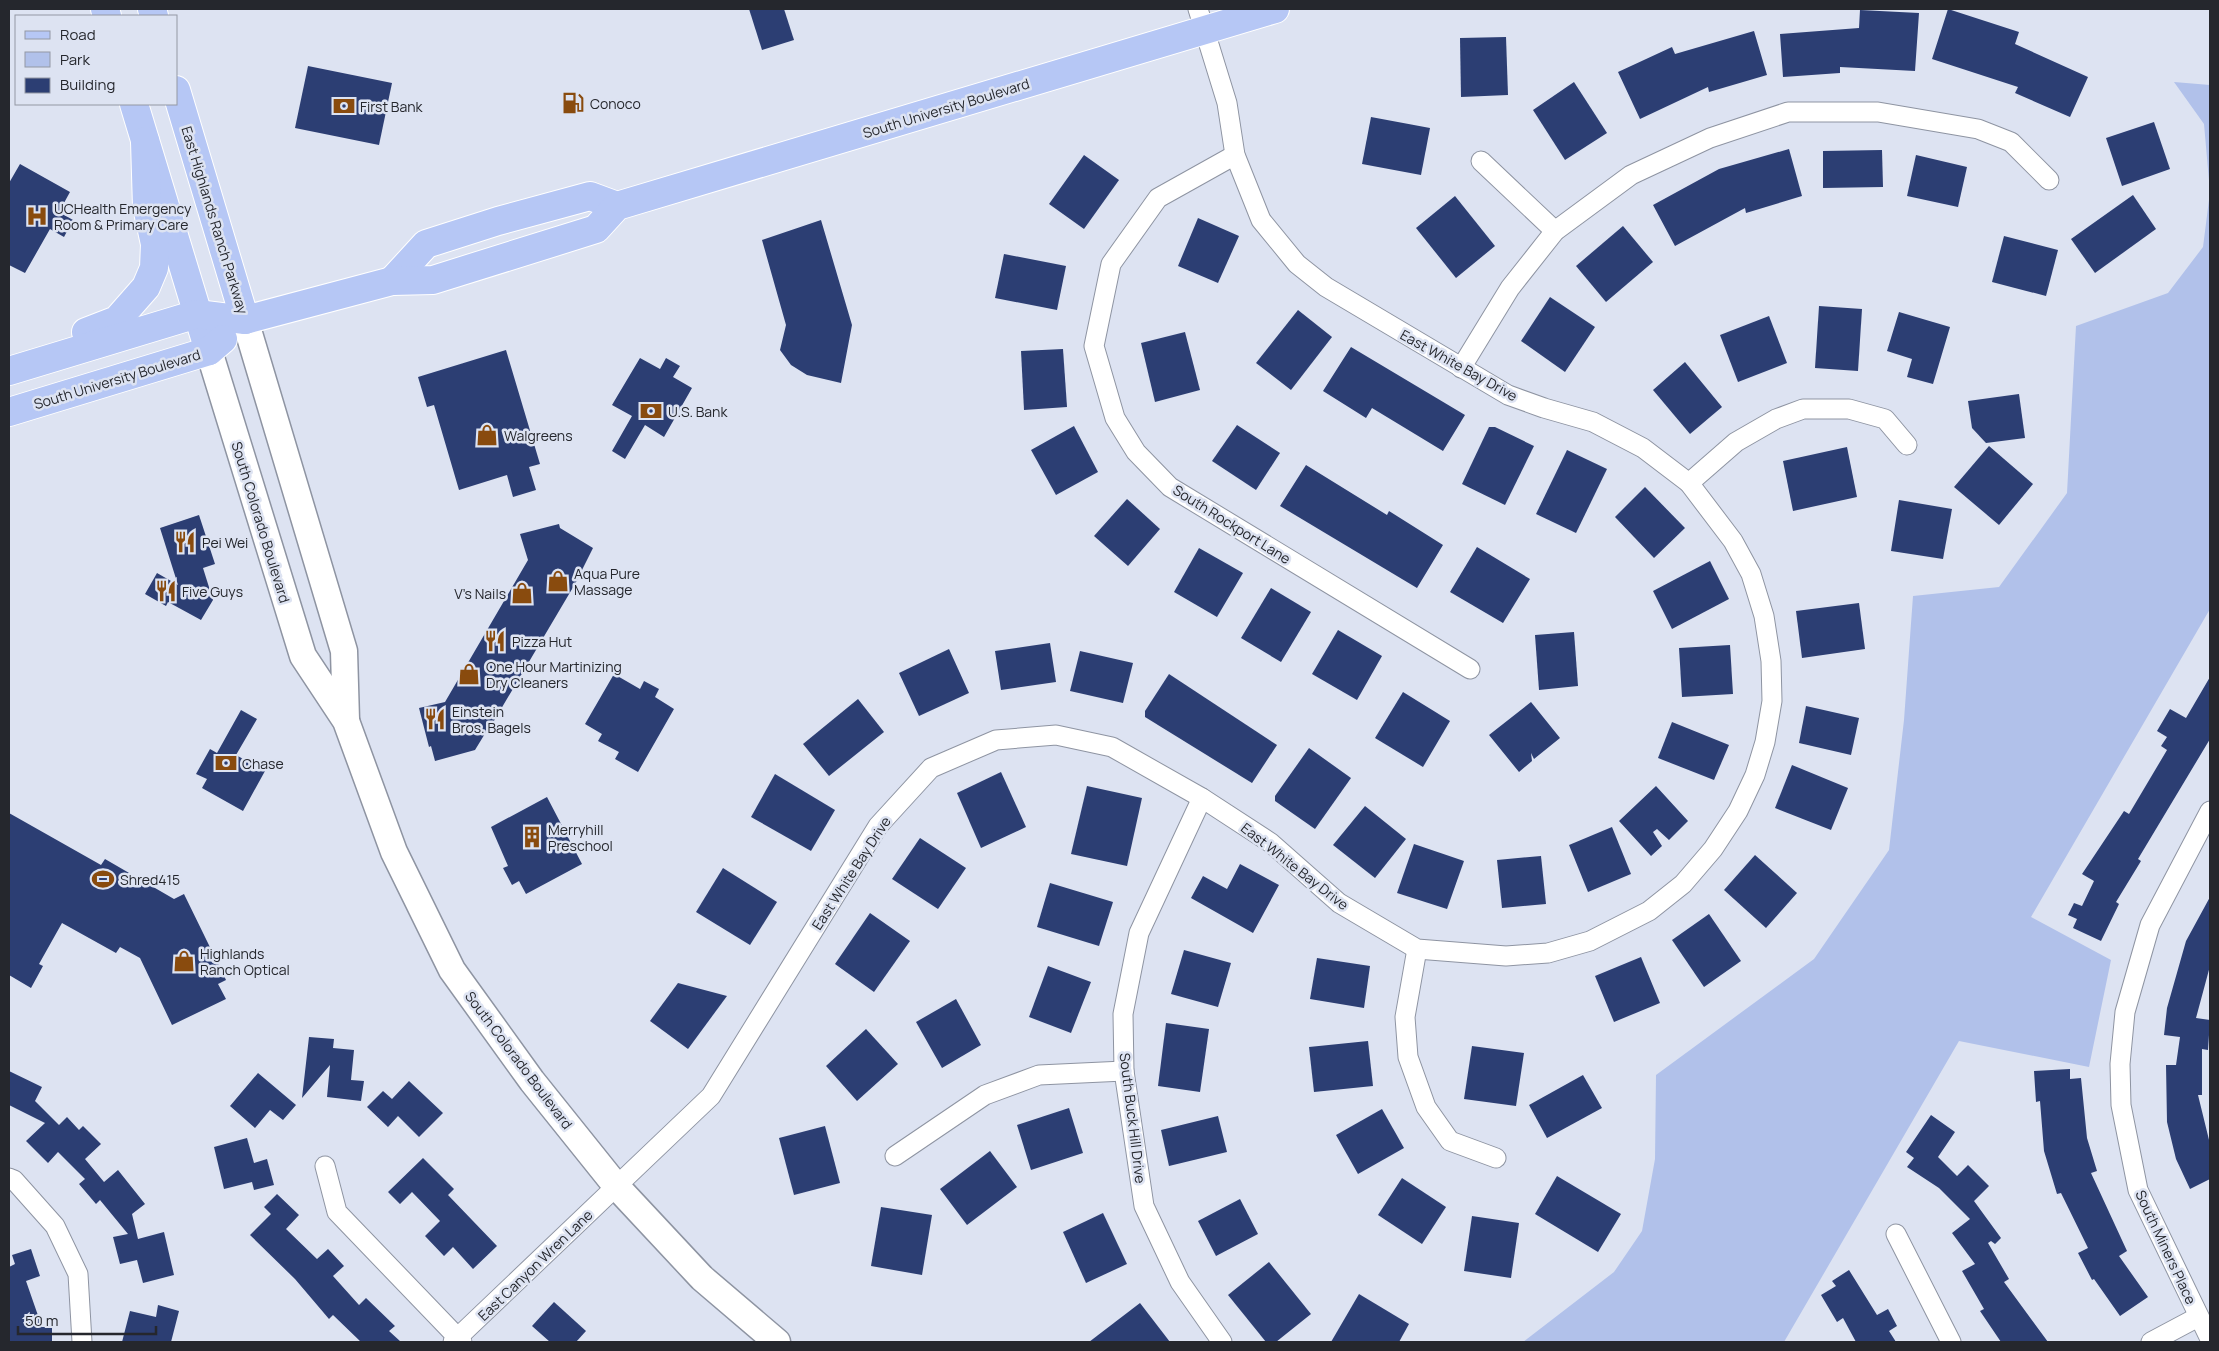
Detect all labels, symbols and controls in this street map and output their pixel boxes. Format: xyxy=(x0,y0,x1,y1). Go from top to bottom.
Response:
legend xyxy=(15,15,178,105)
text: Road xyxy=(60,24,96,45)
text: Park xyxy=(60,49,90,70)
text: Building xyxy=(60,74,115,95)
street label: South University Boulevard xyxy=(860,74,1032,142)
fuel station icon: Conoco xyxy=(560,90,586,116)
bank icon: First Bank xyxy=(331,93,357,119)
place label: Conoco xyxy=(590,94,641,113)
place label: First Bank xyxy=(360,97,424,116)
street label: East Highlands Ranch Parkway xyxy=(177,124,253,317)
place label: UCHealth Emergency Room & Primary Care xyxy=(54,199,192,234)
hospital icon: UCHealth Emergency Room & Primary Care xyxy=(24,203,50,229)
street label: East White Bay Drive xyxy=(1397,325,1521,405)
street label: South University Boulevard xyxy=(31,345,203,413)
bank icon: U.S. Bank xyxy=(638,398,664,424)
place label: U.S. Bank xyxy=(668,402,728,421)
shop icon: Walgreens xyxy=(474,422,500,448)
place label: Walgreens xyxy=(504,426,573,445)
street label: South Colorado Boulevard xyxy=(227,439,295,605)
street label: South Rockport Lane xyxy=(1170,480,1294,568)
restaurant icon: Pei Wei xyxy=(172,529,198,555)
place label: Pei Wei xyxy=(202,533,248,552)
place label: Aqua Pure Massage xyxy=(574,564,640,599)
shop icon: Aqua Pure Massage xyxy=(545,568,571,594)
restaurant icon: Five Guys xyxy=(153,578,179,604)
shop icon: V's Nails xyxy=(509,580,535,606)
place label: Five Guys xyxy=(182,582,243,601)
place label: V's Nails xyxy=(454,584,506,603)
restaurant icon: Pizza Hut xyxy=(482,628,508,654)
place label: Pizza Hut xyxy=(512,632,573,651)
place label: One Hour Martinizing Dry Cleaners xyxy=(486,657,622,692)
shop icon: One Hour Martinizing Dry Cleaners xyxy=(456,661,482,687)
place label: Einstein Bros. Bagels xyxy=(452,702,531,737)
restaurant icon: Einstein Bros. Bagels xyxy=(422,706,448,732)
bank icon: Chase xyxy=(213,750,239,776)
place label: Chase xyxy=(242,754,284,773)
street label: East White Bay Drive xyxy=(807,813,895,933)
street label: East White Bay Drive xyxy=(1237,818,1353,914)
place label: Merryhill Preschool xyxy=(548,820,613,855)
building icon: Merryhill Preschool xyxy=(519,824,545,850)
sports icon: Shred415 xyxy=(90,866,116,892)
place label: Shred415 xyxy=(120,870,180,889)
place label: Highlands Ranch Optical xyxy=(200,944,290,979)
shop icon: Highlands Ranch Optical xyxy=(171,948,197,974)
street label: South Colorado Boulevard xyxy=(461,987,577,1133)
street label: South Buck Hill Drive xyxy=(1116,1052,1150,1184)
street label: South Miners Place xyxy=(2131,1187,2201,1307)
street label: East Canyon Wren Lane xyxy=(474,1205,596,1325)
scale bar xyxy=(18,1304,155,1336)
text: 50 m xyxy=(25,1310,59,1331)

